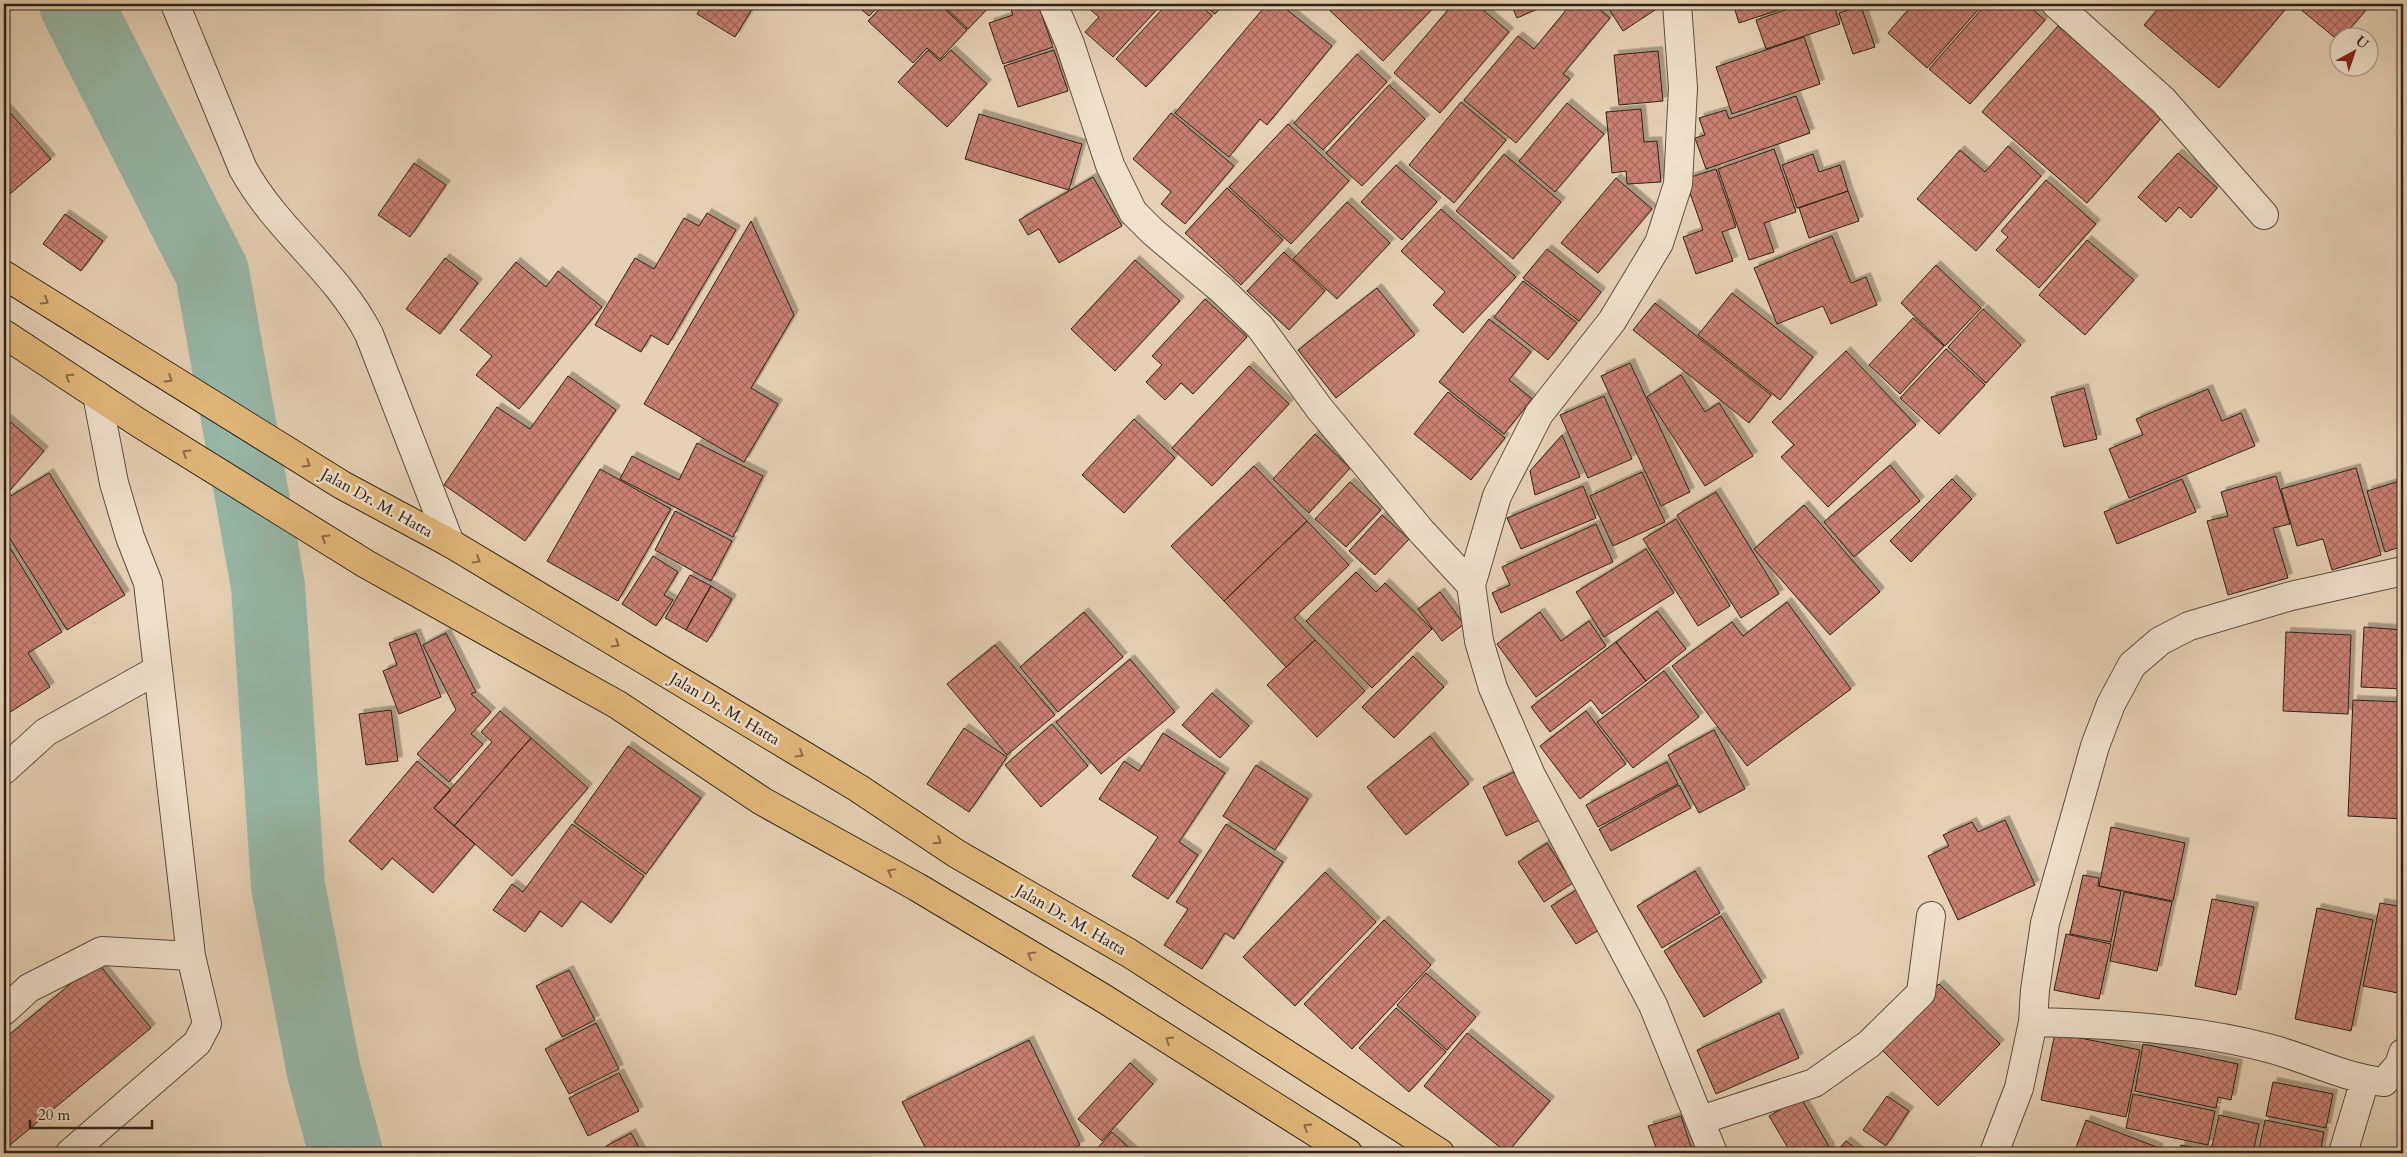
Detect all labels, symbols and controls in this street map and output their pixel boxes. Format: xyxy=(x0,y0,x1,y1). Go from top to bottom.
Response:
north arrow xyxy=(2330,28,2380,78)
text: U xyxy=(2352,31,2373,54)
one-way arrow xyxy=(40,295,49,305)
one-way arrow xyxy=(163,372,172,382)
one-way arrow xyxy=(66,374,75,383)
one-way arrow xyxy=(183,449,192,459)
one-way arrow xyxy=(302,457,311,467)
street label: Jalan Dr. M. Hatta xyxy=(315,462,437,543)
one-way arrow xyxy=(321,535,330,544)
one-way arrow xyxy=(471,553,480,563)
one-way arrow xyxy=(610,638,619,647)
street label: Jalan Dr. M. Hatta xyxy=(664,666,784,751)
one-way arrow xyxy=(795,748,804,758)
one-way arrow xyxy=(932,835,941,844)
one-way arrow xyxy=(887,869,896,879)
street label: Jalan Dr. M. Hatta xyxy=(1010,878,1131,961)
one-way arrow xyxy=(1028,951,1037,961)
one-way arrow xyxy=(1166,1037,1175,1046)
scale bar xyxy=(30,1097,152,1129)
text: 20 m xyxy=(38,1105,70,1125)
one-way arrow xyxy=(1303,1124,1312,1134)

